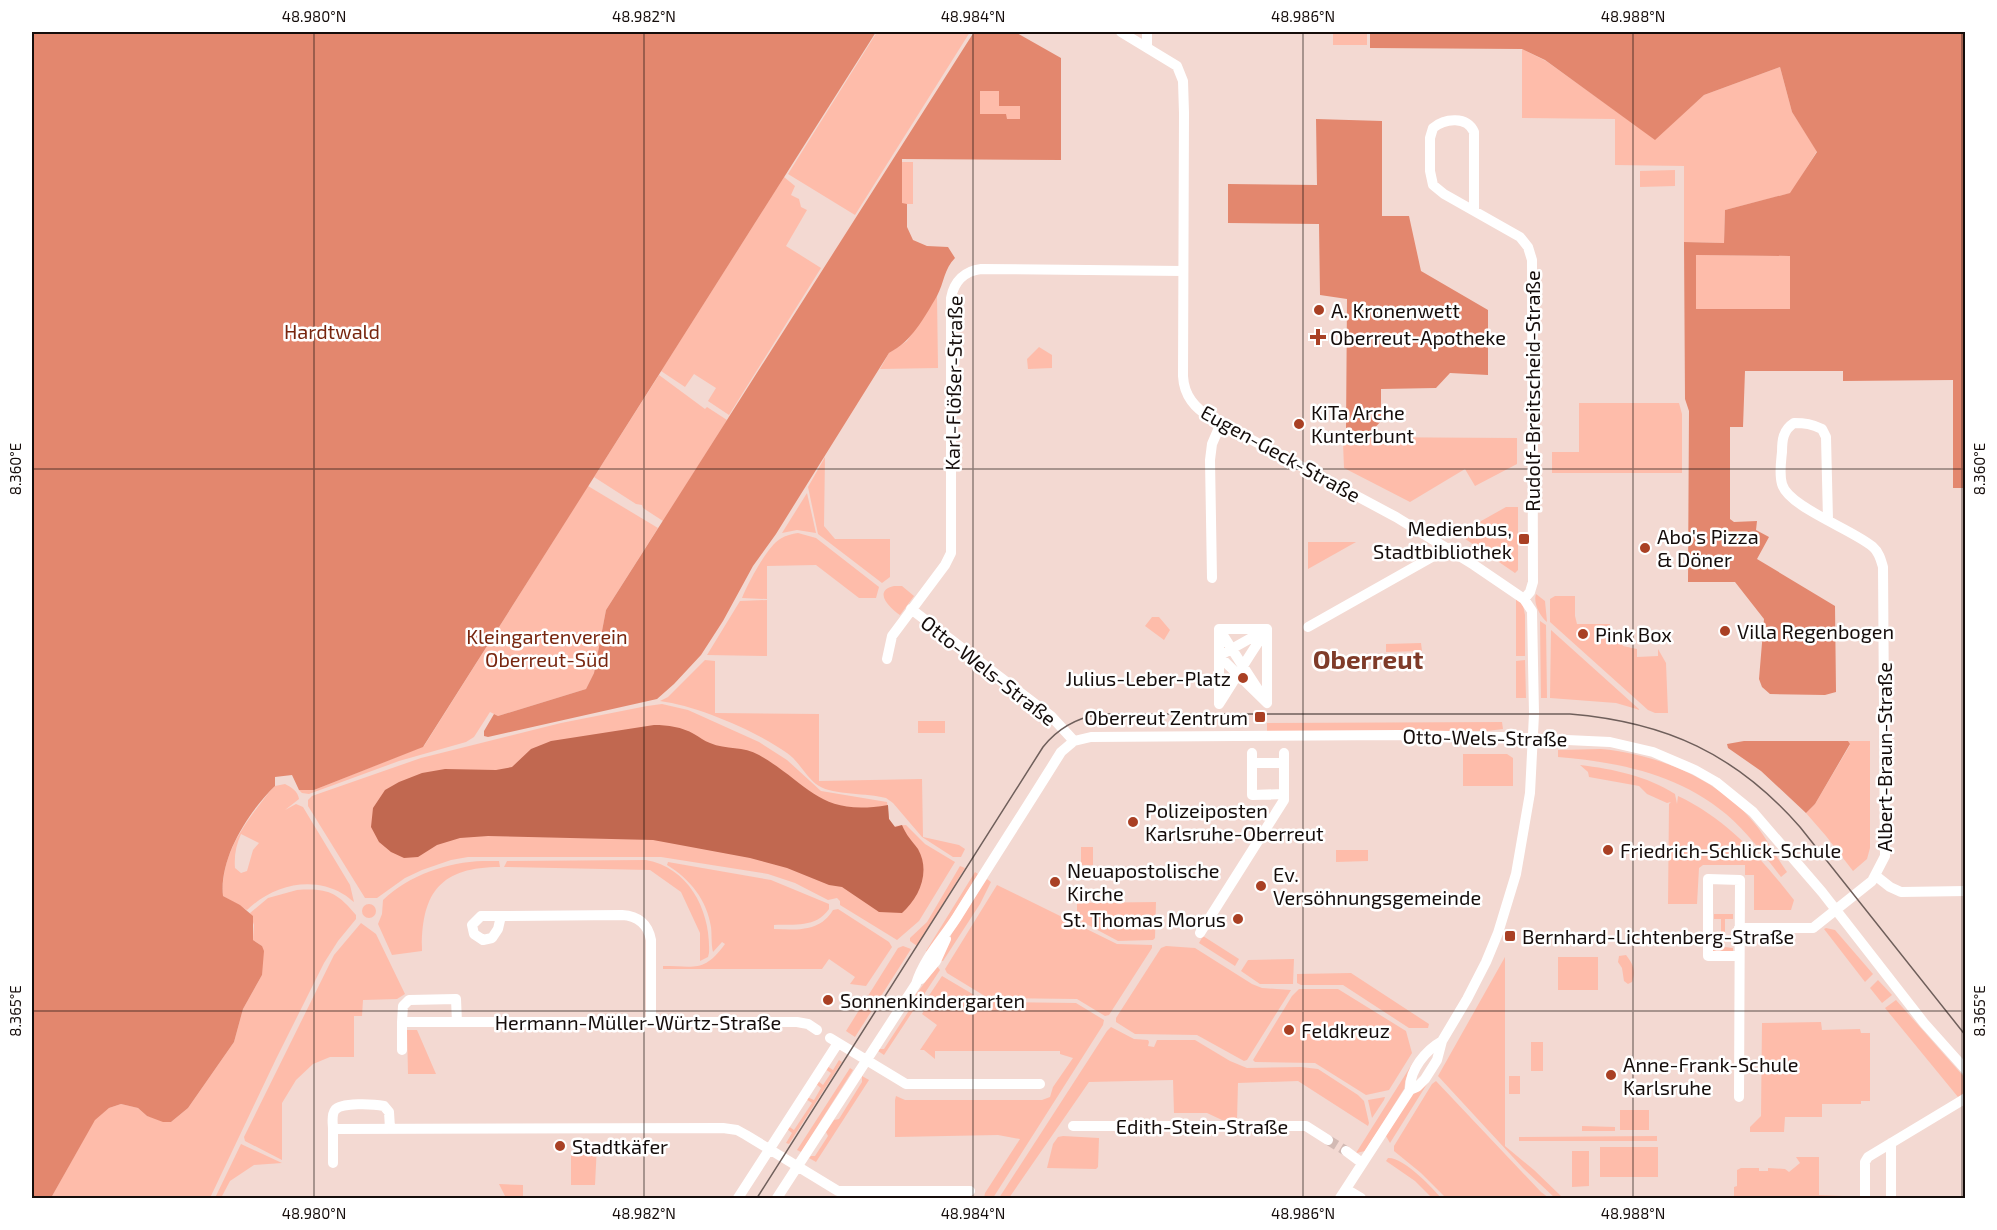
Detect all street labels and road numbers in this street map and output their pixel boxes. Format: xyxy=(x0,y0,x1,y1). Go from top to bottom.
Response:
street label: Rudolf-Breitscheid-Straße xyxy=(1520,270,1544,512)
street label: Karl-Flößer-Straße xyxy=(939,295,967,471)
street label: Eugen-Geck-Straße xyxy=(1197,399,1365,507)
street label: Otto-Wels-Straße xyxy=(917,610,1061,730)
street label: Albert-Braun-Straße xyxy=(1872,662,1896,852)
street label: Otto-Wels-Straße xyxy=(1402,724,1568,750)
street label: Hermann-Müller-Würtz-Straße xyxy=(495,1010,781,1034)
street label: Edith-Stein-Straße xyxy=(1116,1114,1288,1138)

